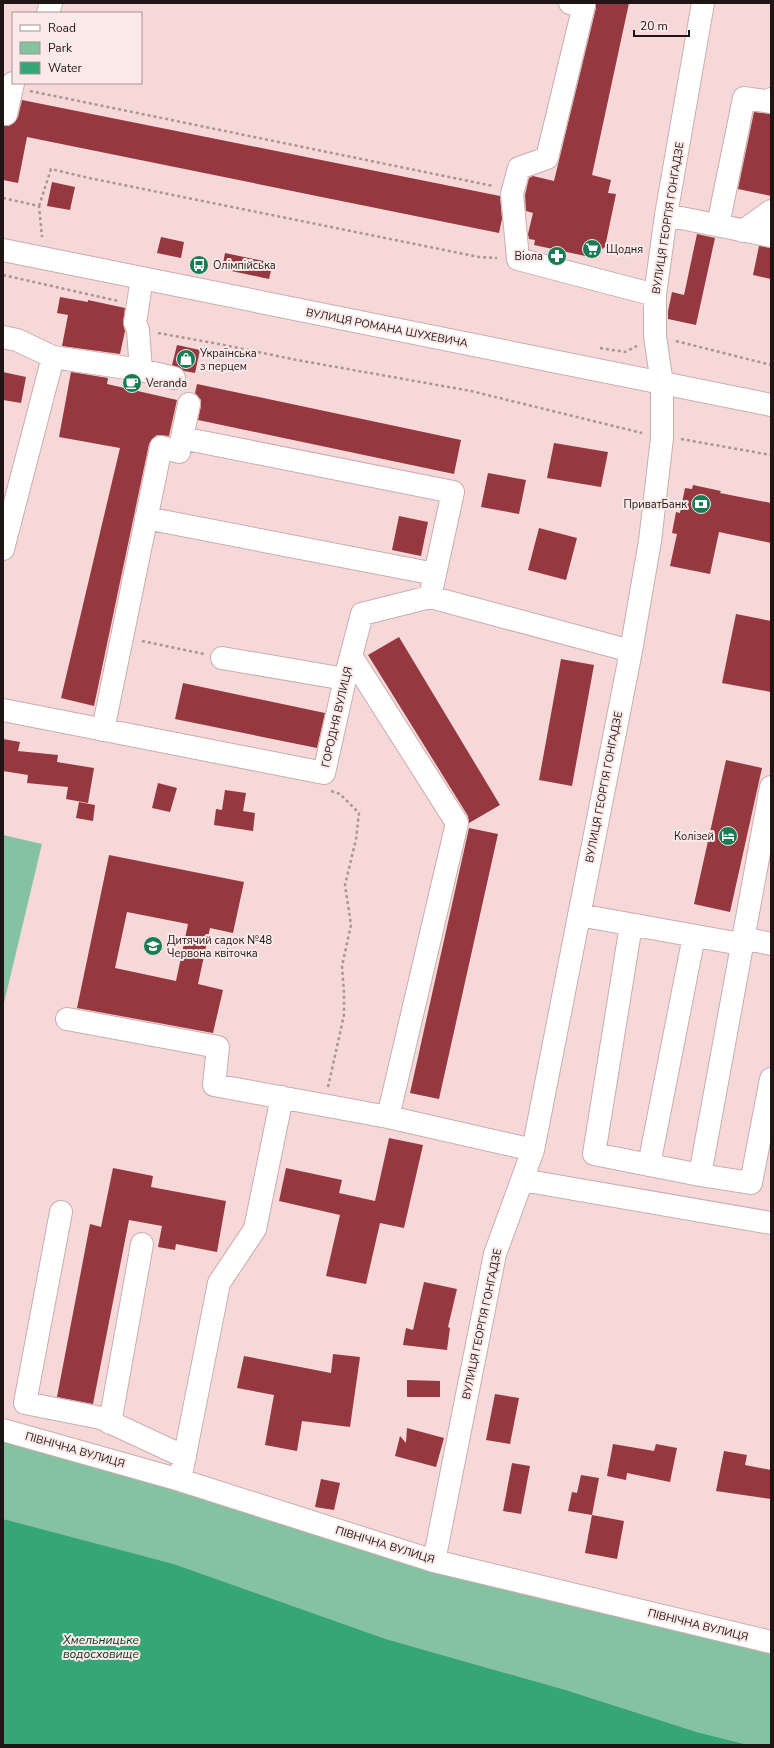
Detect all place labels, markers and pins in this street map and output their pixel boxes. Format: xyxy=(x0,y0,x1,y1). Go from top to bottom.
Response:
supermarket icon: Щодня xyxy=(581,238,603,260)
place label: Щодня xyxy=(606,242,643,257)
pharmacy icon: Віола xyxy=(546,245,568,267)
place label: Віола xyxy=(515,249,543,264)
bus stop icon: Олiмпiйська xyxy=(188,254,210,276)
place label: Олiмпiйська xyxy=(213,258,276,273)
place label: Українська з перцем xyxy=(199,346,257,374)
shop icon: Українська з перцем xyxy=(175,348,197,370)
cafe icon: Veranda xyxy=(121,372,143,394)
place label: Veranda xyxy=(145,376,187,391)
bank icon: ПриватБанк xyxy=(690,493,712,515)
place label: ПриватБанк xyxy=(623,497,687,512)
hotel icon: Колізей xyxy=(717,825,739,847)
place label: Колізей xyxy=(674,829,714,844)
place label: Дитячий садок №48 Червона квіточка xyxy=(167,933,272,961)
school or university icon: Дитячий садок №48 Червона квіточка xyxy=(142,935,164,957)

